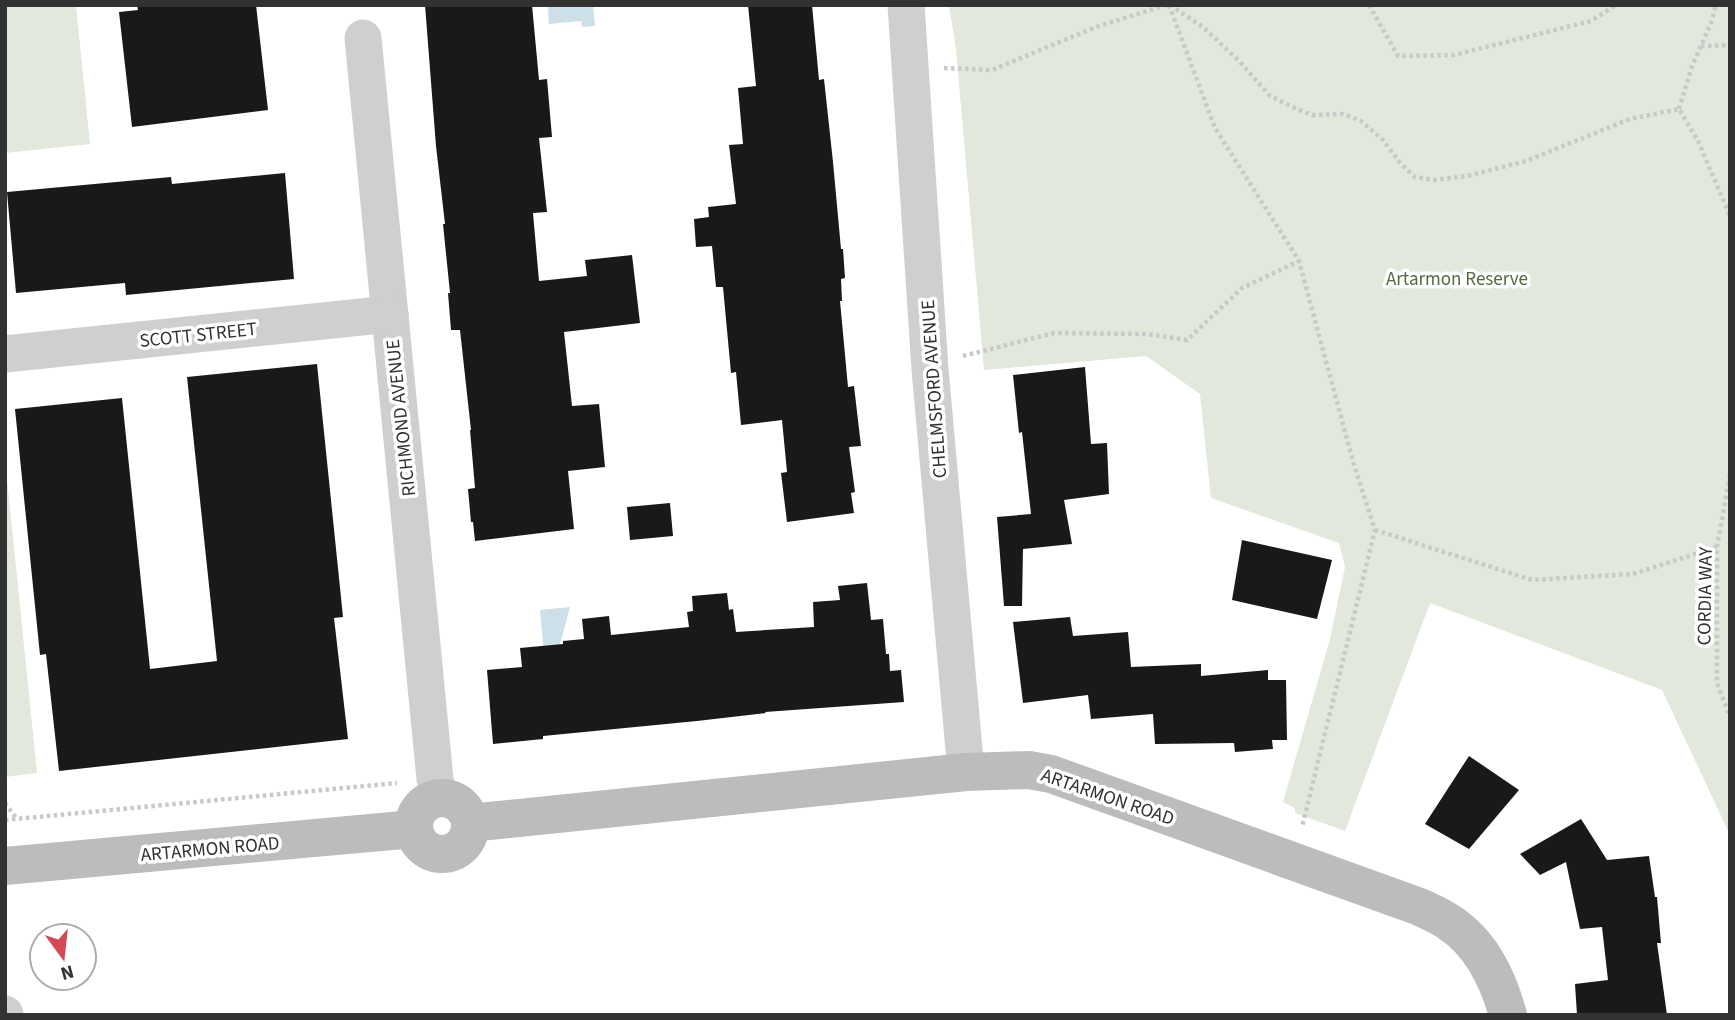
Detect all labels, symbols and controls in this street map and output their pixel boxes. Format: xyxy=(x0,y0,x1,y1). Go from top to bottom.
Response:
park label: Artarmon Reserve xyxy=(1386,266,1528,293)
street label: CHELMSFORD AVENUE xyxy=(915,299,954,479)
street label: SCOTT STREET xyxy=(138,316,258,355)
street label: RICHMOND AVENUE xyxy=(380,338,423,498)
street label: CORDIA WAY xyxy=(1691,546,1720,646)
street label: ARTARMON ROAD xyxy=(1037,762,1178,833)
street label: ARTARMON ROAD xyxy=(140,830,281,869)
north arrow xyxy=(28,922,98,992)
text: N xyxy=(57,957,77,987)

